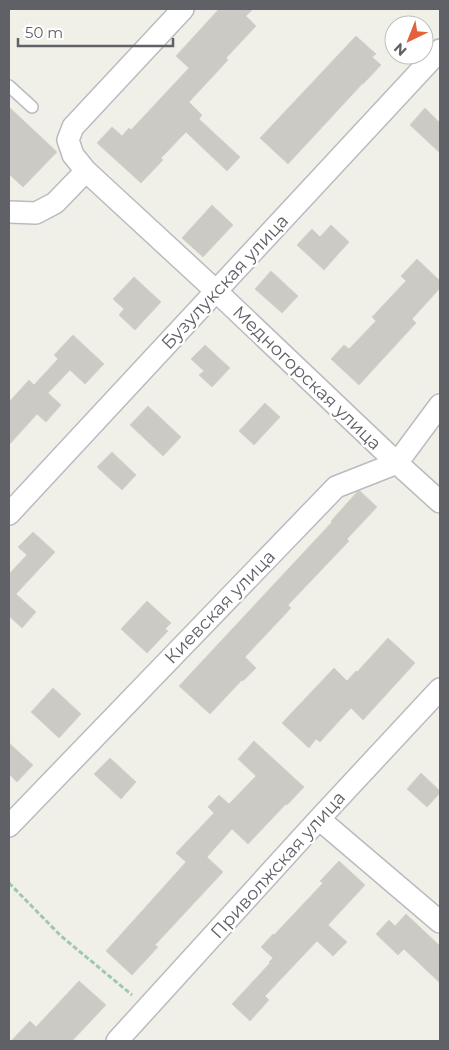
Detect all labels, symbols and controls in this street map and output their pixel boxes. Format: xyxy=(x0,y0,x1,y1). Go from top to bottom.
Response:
scale bar xyxy=(18,15,172,47)
north arrow xyxy=(384,15,434,65)
text: 50 m xyxy=(25,23,63,42)
text: N xyxy=(390,39,410,60)
street label: Бузулукская улица xyxy=(157,210,293,354)
street label: Медногорская улица xyxy=(228,301,386,455)
street label: Киевская улица xyxy=(160,546,280,668)
street label: Приволжская улица xyxy=(206,787,350,943)

